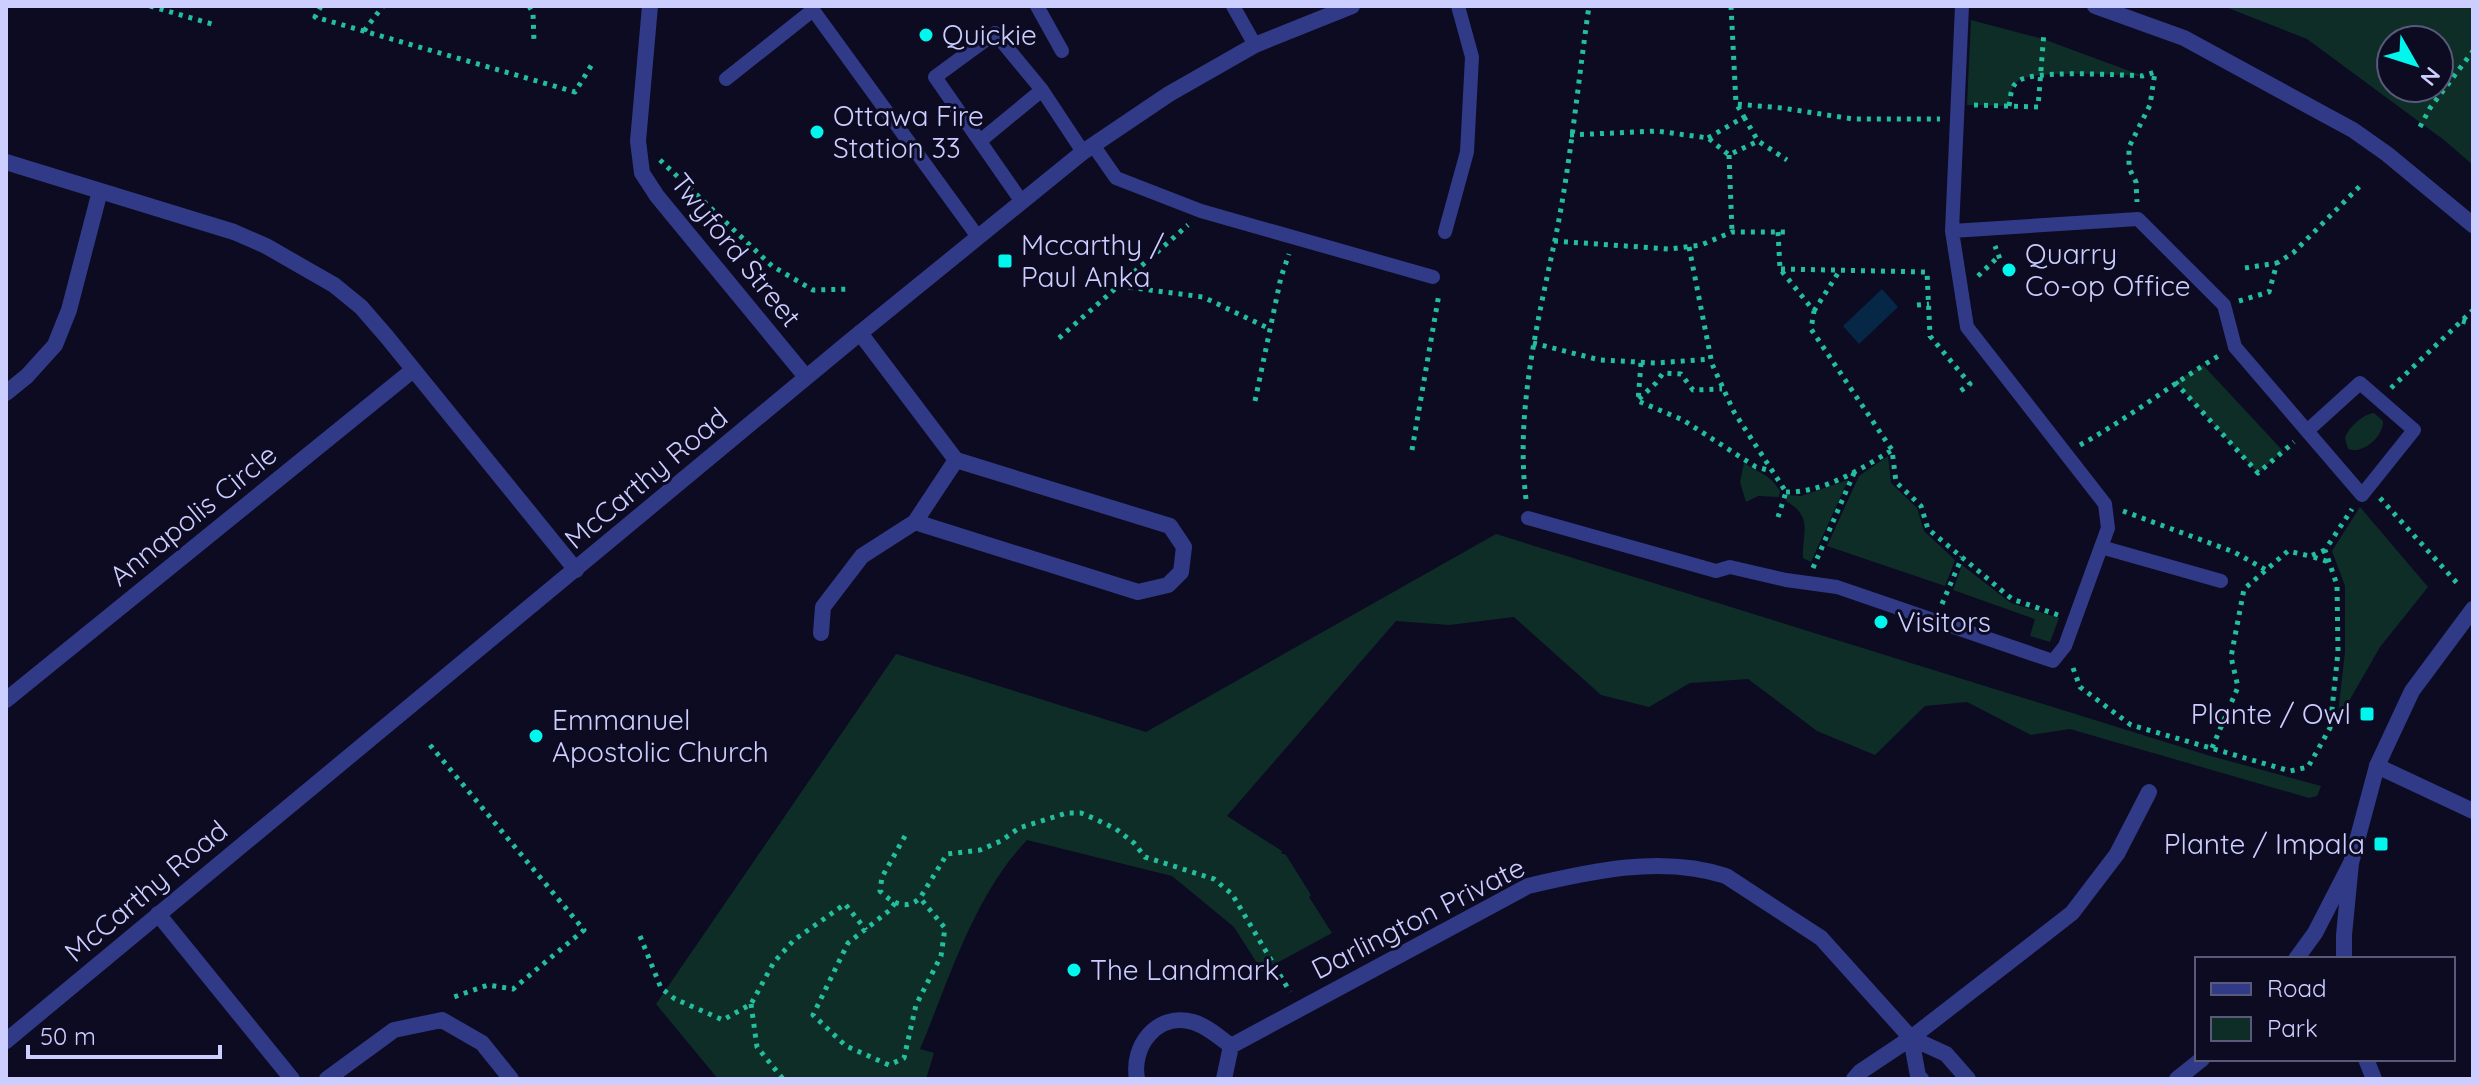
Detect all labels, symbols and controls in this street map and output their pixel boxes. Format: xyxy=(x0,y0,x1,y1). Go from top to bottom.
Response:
place label: Quickie xyxy=(942,17,1037,52)
north arrow xyxy=(2375,24,2455,104)
marker: Quickie xyxy=(917,26,935,44)
text: N xyxy=(2415,61,2447,92)
place label: Ottawa Fire Station 33 xyxy=(833,98,984,165)
marker: Ottawa Fire Station 33 xyxy=(808,123,826,141)
street label: Twyford Street xyxy=(664,166,809,334)
place label: Mccarthy / Paul Anka xyxy=(1021,227,1165,294)
place label: Quarry Co-op Office xyxy=(2025,236,2191,303)
marker: Mccarthy / Paul Anka xyxy=(996,252,1014,270)
marker: Quarry Co-op Office xyxy=(2000,261,2018,279)
street label: McCarthy Road xyxy=(557,399,734,556)
street label: Annapolis Circle xyxy=(102,436,284,593)
place label: Visitors xyxy=(1897,604,1991,639)
marker: Visitors xyxy=(1872,613,1890,631)
place label: Plante / Owl xyxy=(2191,696,2351,731)
place label: Emmanuel Apostolic Church xyxy=(552,702,769,769)
marker: Plante / Owl xyxy=(2358,705,2376,723)
marker: Emmanuel Apostolic Church xyxy=(527,727,545,745)
street label: McCarthy Road xyxy=(57,812,234,969)
place label: Plante / Impala xyxy=(2164,826,2365,861)
marker: Plante / Impala xyxy=(2372,835,2390,853)
street label: Darlington Private xyxy=(1305,849,1530,986)
place label: The Landmark xyxy=(1090,952,1280,987)
legend xyxy=(2195,957,2455,1061)
marker: The Landmark xyxy=(1065,961,1083,979)
text: Road xyxy=(2267,973,2327,1003)
scale bar xyxy=(28,1009,220,1059)
text: Park xyxy=(2267,1013,2318,1043)
text: 50 m xyxy=(40,1021,96,1051)

